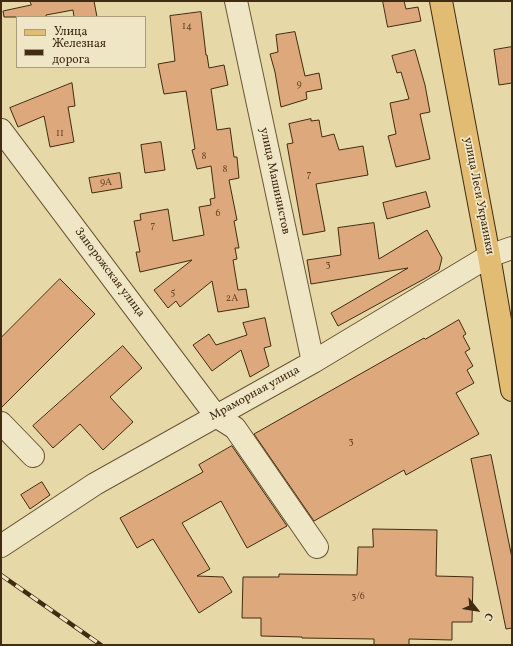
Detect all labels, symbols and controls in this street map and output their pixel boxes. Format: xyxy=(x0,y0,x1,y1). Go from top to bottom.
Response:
legend xyxy=(16,16,146,68)
house number: 14 xyxy=(182,21,192,33)
text: Улица xyxy=(54,24,87,40)
text: Железная дорога xyxy=(52,36,106,68)
house number: 9 xyxy=(296,79,302,91)
street label: улица Машинистов xyxy=(256,126,292,236)
house number: 11 xyxy=(56,128,64,140)
street label: улица Леси Украинки xyxy=(460,136,496,256)
house number: 8 xyxy=(201,151,207,163)
house number: 8 xyxy=(222,164,228,176)
house number: 7 xyxy=(307,169,311,181)
house number: 9А xyxy=(100,177,112,189)
house number: 6 xyxy=(215,208,221,220)
house number: 7 xyxy=(151,220,155,232)
street label: Запорожская улица xyxy=(71,225,147,321)
house number: 3 xyxy=(325,259,331,271)
house number: 5 xyxy=(171,287,175,299)
house number: 2А xyxy=(226,293,238,305)
street label: Мраморная улица xyxy=(207,363,303,425)
house number: 3 xyxy=(348,436,354,448)
north arrow xyxy=(457,590,497,630)
house number: 3/6 xyxy=(351,591,365,603)
text: С xyxy=(480,609,496,623)

